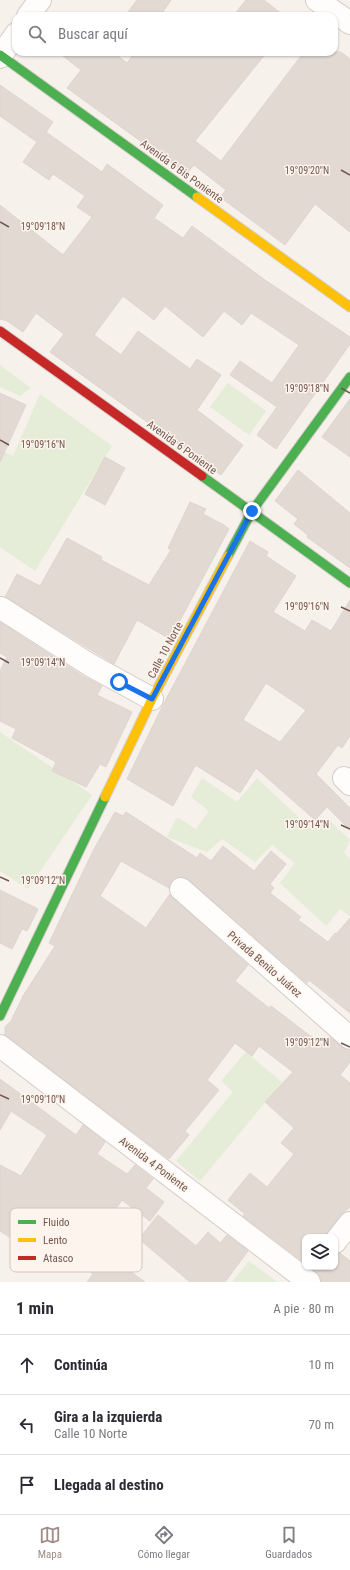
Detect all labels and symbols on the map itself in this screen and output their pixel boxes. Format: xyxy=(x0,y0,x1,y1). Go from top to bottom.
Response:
street label: Avenida 6 Bis Poniente xyxy=(138,137,226,206)
text: 19°09'20"N xyxy=(285,165,329,176)
text: 19°09'18"N xyxy=(21,221,65,232)
text: 19°09'18"N xyxy=(285,383,329,394)
street label: Avenida 6 Poniente xyxy=(144,418,219,477)
text: 19°09'16"N xyxy=(21,439,65,450)
route end xyxy=(243,502,261,520)
text: 19°09'16"N xyxy=(285,601,329,612)
street label: Calle 10 Norte xyxy=(145,620,186,681)
text: 19°09'14"N xyxy=(21,657,65,668)
route start xyxy=(110,673,128,691)
text: 19°09'14"N xyxy=(285,819,329,830)
text: 19°09'12"N xyxy=(21,875,65,886)
street label: Privada Benito Juárez xyxy=(225,928,305,1000)
text: 19°09'12"N xyxy=(285,1037,329,1048)
text: 19°09'10"N xyxy=(21,1094,65,1105)
street label: Avenida 4 Poniente xyxy=(117,1134,191,1195)
legend xyxy=(10,1208,142,1272)
text: Fluido xyxy=(43,1216,70,1229)
text: Lento xyxy=(43,1234,68,1247)
text: Atasco xyxy=(43,1252,74,1265)

